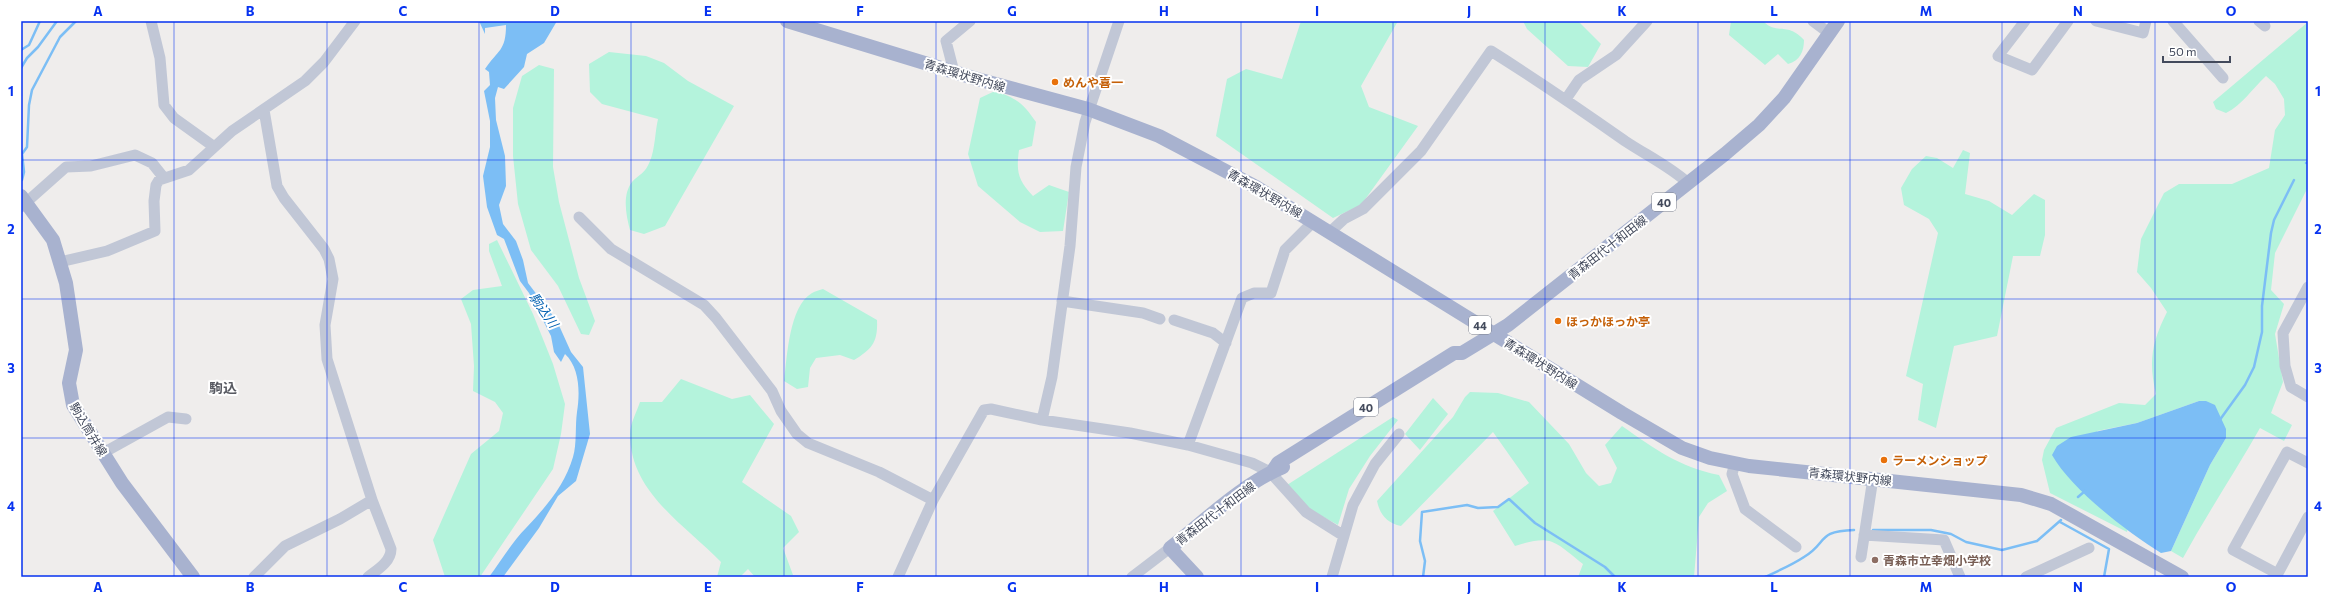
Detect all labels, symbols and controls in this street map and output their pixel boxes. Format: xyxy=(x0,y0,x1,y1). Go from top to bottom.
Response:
text: A xyxy=(93,3,103,19)
text: B xyxy=(246,3,255,19)
text: C xyxy=(399,3,408,19)
text: D xyxy=(550,3,560,19)
text: E xyxy=(704,3,712,19)
text: F xyxy=(856,3,864,19)
text: G xyxy=(1007,3,1017,19)
text: H xyxy=(1159,3,1169,19)
text: I xyxy=(1315,3,1319,19)
text: J xyxy=(1467,3,1471,19)
text: K xyxy=(1617,3,1627,19)
text: L xyxy=(1770,3,1778,19)
text: M xyxy=(1920,3,1932,19)
text: N xyxy=(2073,3,2083,19)
text: O xyxy=(2226,3,2237,19)
scale bar xyxy=(2163,38,2230,64)
text: 50 m xyxy=(2169,44,2197,58)
street label: 青森環状野内線 xyxy=(923,56,1007,94)
place label: めんや喜一 xyxy=(1063,75,1123,89)
marker: めんや喜一 xyxy=(1050,77,1060,87)
text: 1 xyxy=(8,83,14,99)
text: 1 xyxy=(2315,83,2321,99)
street label: 青森環状野内線 xyxy=(1225,166,1305,220)
road number: 40 xyxy=(1652,193,1676,211)
street label: 青森田代十和田線 xyxy=(1565,212,1649,282)
text: 2 xyxy=(7,221,15,237)
text: 2 xyxy=(2314,221,2322,237)
water label: 駒込川 xyxy=(526,289,563,332)
place label: ほっかほっか亭 xyxy=(1566,314,1650,328)
road number: 44 xyxy=(1469,316,1491,334)
marker: ほっかほっか亭 xyxy=(1553,316,1563,326)
street label: 青森環状野内線 xyxy=(1502,335,1580,391)
text: 3 xyxy=(7,360,15,376)
text: 3 xyxy=(2314,360,2322,376)
district label: 駒込 xyxy=(209,379,237,396)
road number: 40 xyxy=(1354,398,1378,416)
street label: 駒込筒井線 xyxy=(68,400,110,458)
place label: ラーメンショップ xyxy=(1892,453,1988,467)
marker: ラーメンショップ xyxy=(1879,455,1889,465)
street label: 青森環状野内線 xyxy=(1807,465,1893,487)
street label: 青森田代十和田線 xyxy=(1172,479,1258,547)
text: 4 xyxy=(7,498,15,514)
text: 4 xyxy=(2314,498,2322,514)
place label: 青森市立幸畑小学校 xyxy=(1883,553,1991,567)
marker: 青森市立幸畑小学校 xyxy=(1870,555,1880,565)
text: A xyxy=(93,579,103,595)
text: B xyxy=(246,579,255,595)
text: C xyxy=(399,579,408,595)
text: D xyxy=(550,579,560,595)
text: E xyxy=(704,579,712,595)
text: F xyxy=(856,579,864,595)
text: G xyxy=(1007,579,1017,595)
text: H xyxy=(1159,579,1169,595)
text: I xyxy=(1315,579,1319,595)
text: J xyxy=(1467,579,1471,595)
text: K xyxy=(1617,579,1627,595)
text: L xyxy=(1770,579,1778,595)
text: M xyxy=(1920,579,1932,595)
text: N xyxy=(2073,579,2083,595)
text: O xyxy=(2226,579,2237,595)

